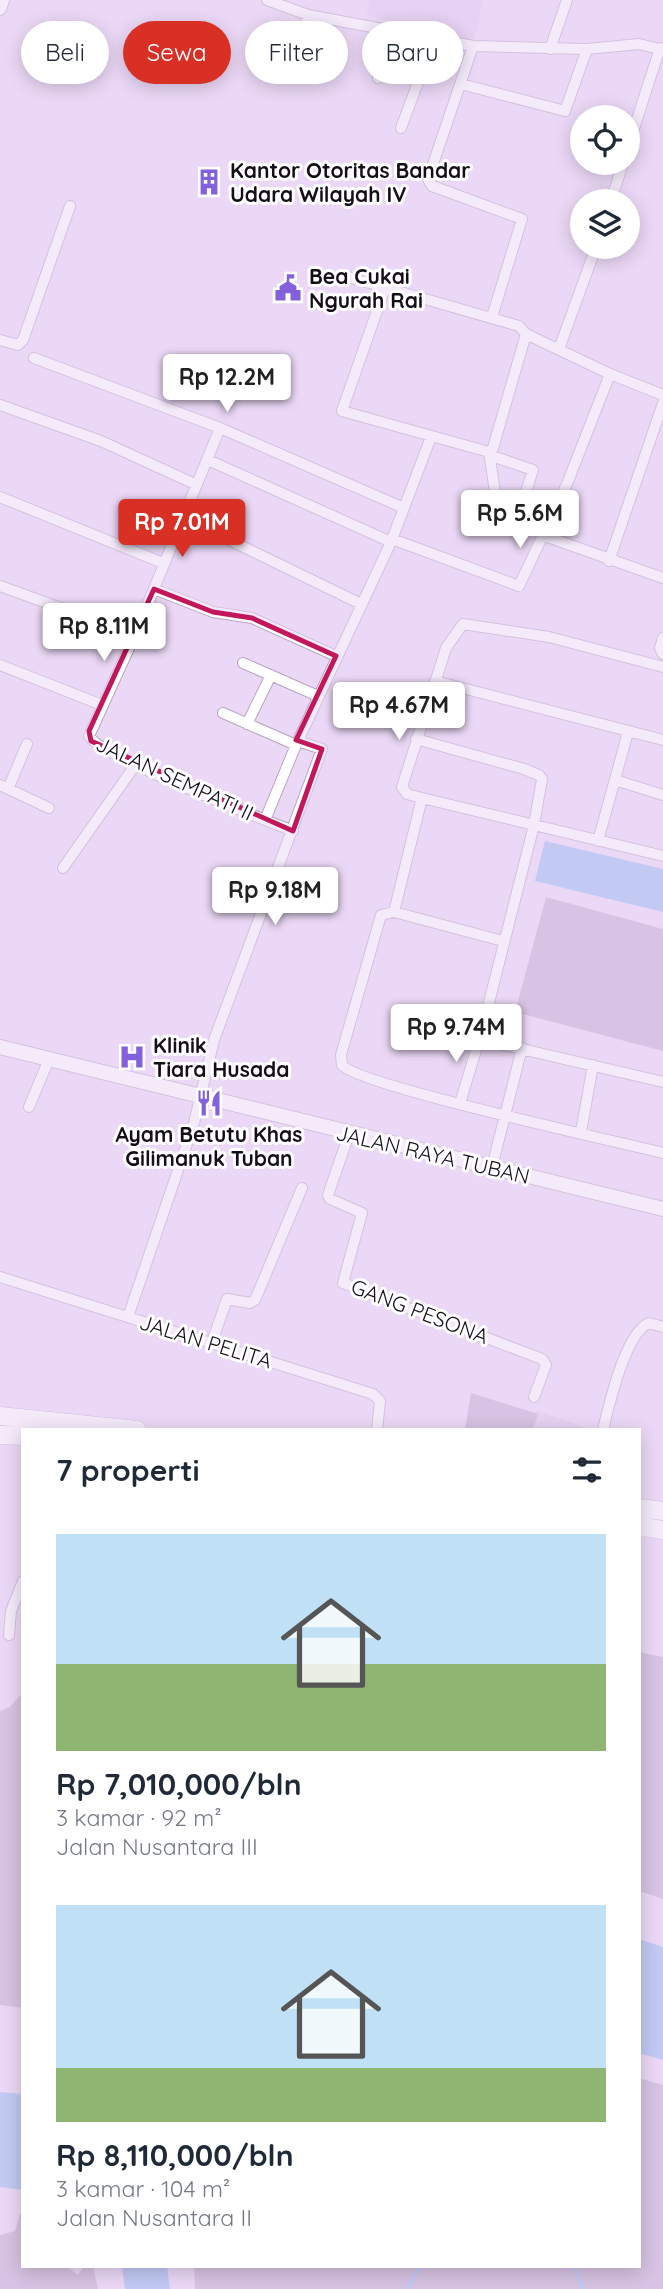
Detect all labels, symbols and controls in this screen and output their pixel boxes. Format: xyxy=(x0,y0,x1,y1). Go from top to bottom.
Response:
chip: Beli xyxy=(21,21,109,84)
chip: Sewa xyxy=(123,21,231,84)
chip: Filter xyxy=(245,21,348,84)
chip: Baru xyxy=(362,21,463,84)
map controls xyxy=(570,105,640,259)
button: locate xyxy=(570,105,640,175)
place label: Kantor Otoritas Bandar Udara Wilayah IV xyxy=(230,157,470,207)
building icon: Kantor Otoritas Bandar Udara Wilayah IV xyxy=(194,167,224,197)
button: layers xyxy=(570,189,640,259)
place label: Bea Cukai Ngurah Rai xyxy=(309,263,423,313)
public building icon: Bea Cukai Ngurah Rai xyxy=(273,273,303,303)
pin: Rp 12.2M xyxy=(155,354,299,414)
text: Rp 12.2M xyxy=(179,362,275,391)
pin: Rp 5.6M xyxy=(455,490,585,550)
text: Rp 5.6M xyxy=(477,498,563,527)
pin: Rp 7.01M xyxy=(110,500,254,559)
text: Rp 7.01M xyxy=(134,507,230,536)
pin: Rp 8.11M xyxy=(32,604,176,663)
text: Rp 8.11M xyxy=(59,611,149,640)
pin: Rp 4.67M xyxy=(327,682,471,742)
text: Rp 4.67M xyxy=(349,690,449,719)
street label: JALAN SEMPATI II xyxy=(92,730,258,826)
pin: Rp 9.18M xyxy=(203,867,347,927)
text: Rp 9.18M xyxy=(228,875,322,904)
pin: Rp 9.74M xyxy=(384,1004,528,1064)
text: Rp 9.74M xyxy=(407,1012,505,1041)
place label: Klinik Tiara Husada xyxy=(153,1032,290,1082)
hospital icon: Klinik Tiara Husada xyxy=(117,1042,147,1072)
restaurant icon: Ayam Betutu Khas Gilimanuk Tuban xyxy=(194,1088,224,1118)
street label: JALAN RAYA TUBAN xyxy=(334,1119,532,1189)
place label: Ayam Betutu Khas Gilimanuk Tuban xyxy=(116,1121,302,1171)
street label: GANG PESONA xyxy=(348,1273,492,1349)
street label: JALAN PELITA xyxy=(137,1309,275,1373)
text: 7 properti xyxy=(56,1451,200,1489)
icon: filters xyxy=(568,1451,606,1489)
icon: home xyxy=(268,1580,394,1706)
text: Rp 7,010,000/bln xyxy=(56,1765,302,1803)
text: 3 kamar · 92 m² xyxy=(56,1803,221,1832)
text: Jalan Nusantara III xyxy=(56,1832,258,1861)
icon: home xyxy=(268,1951,394,2077)
text: Rp 8,110,000/bln xyxy=(56,2136,294,2174)
text: 3 kamar · 104 m² xyxy=(56,2174,230,2203)
text: Jalan Nusantara II xyxy=(56,2203,252,2232)

